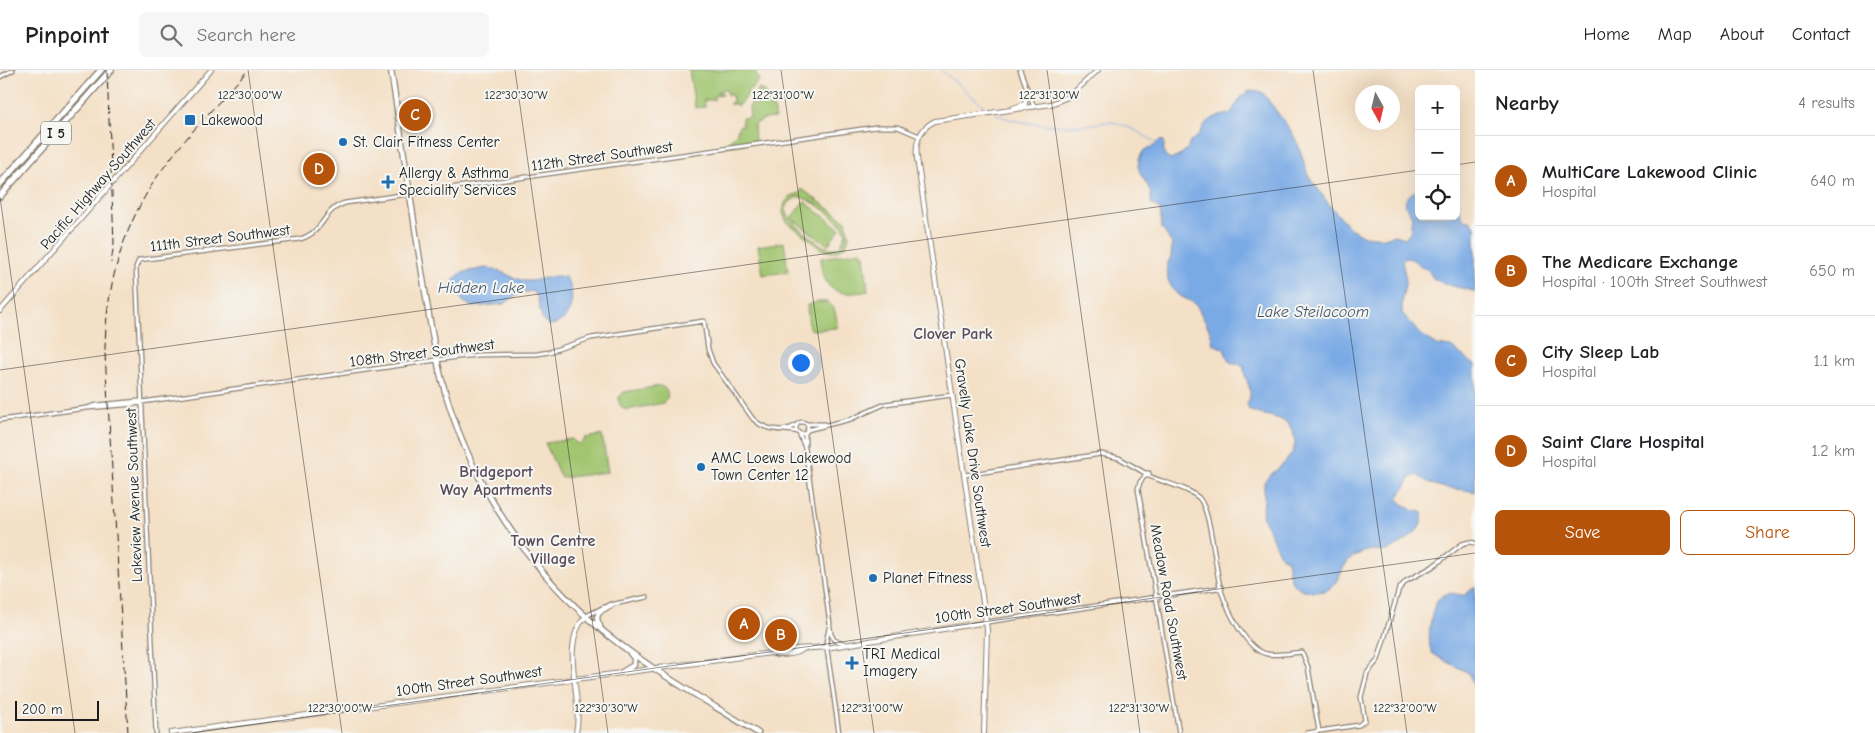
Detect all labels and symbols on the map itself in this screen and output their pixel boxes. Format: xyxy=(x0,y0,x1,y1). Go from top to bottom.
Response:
north arrow xyxy=(1355,85,1400,130)
text: 122°30'00"W xyxy=(218,88,283,102)
text: 122°30'30"W xyxy=(484,88,548,102)
text: 122°31'00"W xyxy=(752,88,814,102)
text: 122°31'30"W xyxy=(1019,88,1080,102)
pin: C xyxy=(399,96,431,134)
place label: Lakewood xyxy=(201,111,263,129)
marker: Lakewood xyxy=(183,113,197,127)
street label: Pacific Highway Southwest xyxy=(36,114,160,253)
road number: I 5 xyxy=(41,122,71,144)
place label: St. Clair Fitness Center xyxy=(353,133,500,151)
marker: St. Clair Fitness Center xyxy=(337,136,349,148)
street label: 112th Street Southwest xyxy=(530,137,675,175)
pin: D xyxy=(303,150,335,188)
place label: Allergy & Asthma Speciality Services xyxy=(399,164,516,199)
marker: Allergy & Asthma Speciality Services xyxy=(381,175,395,189)
street label: 111th Street Southwest xyxy=(149,220,292,256)
water label: Hidden Lake xyxy=(438,279,524,297)
water label: Lake Steilacoom xyxy=(1257,303,1369,321)
district label: Clover Park xyxy=(913,325,993,343)
street label: 108th Street Southwest xyxy=(349,335,496,371)
your location xyxy=(788,350,814,376)
street label: Gravelly Lake Drive Southwest xyxy=(951,357,995,549)
street label: Lakeview Avenue Southwest xyxy=(122,407,146,582)
place label: AMC Loews Lakewood Town Center 12 xyxy=(711,449,851,484)
marker: AMC Loews Lakewood Town Center 12 xyxy=(695,461,707,473)
district label: Bridgeport Way Apartments xyxy=(440,463,552,499)
street label: Meadow Road Southwest xyxy=(1146,523,1192,682)
district label: Town Centre Village xyxy=(511,532,596,568)
place label: Planet Fitness xyxy=(883,569,972,587)
marker: Planet Fitness xyxy=(867,572,879,584)
street label: 100th Street Southwest xyxy=(934,589,1083,627)
pin: A xyxy=(728,605,760,643)
pin: B xyxy=(765,616,797,654)
place label: TRI Medical Imagery xyxy=(863,645,940,680)
marker: TRI Medical Imagery xyxy=(845,656,859,670)
street label: 100th Street Southwest xyxy=(395,662,544,700)
scale bar xyxy=(15,698,99,721)
text: 122°30'00"W xyxy=(308,701,373,715)
text: 122°30'30"W xyxy=(574,701,638,715)
text: 122°31'00"W xyxy=(841,701,903,715)
text: 122°31'30"W xyxy=(1109,701,1170,715)
text: 122°32'00"W xyxy=(1373,701,1437,715)

